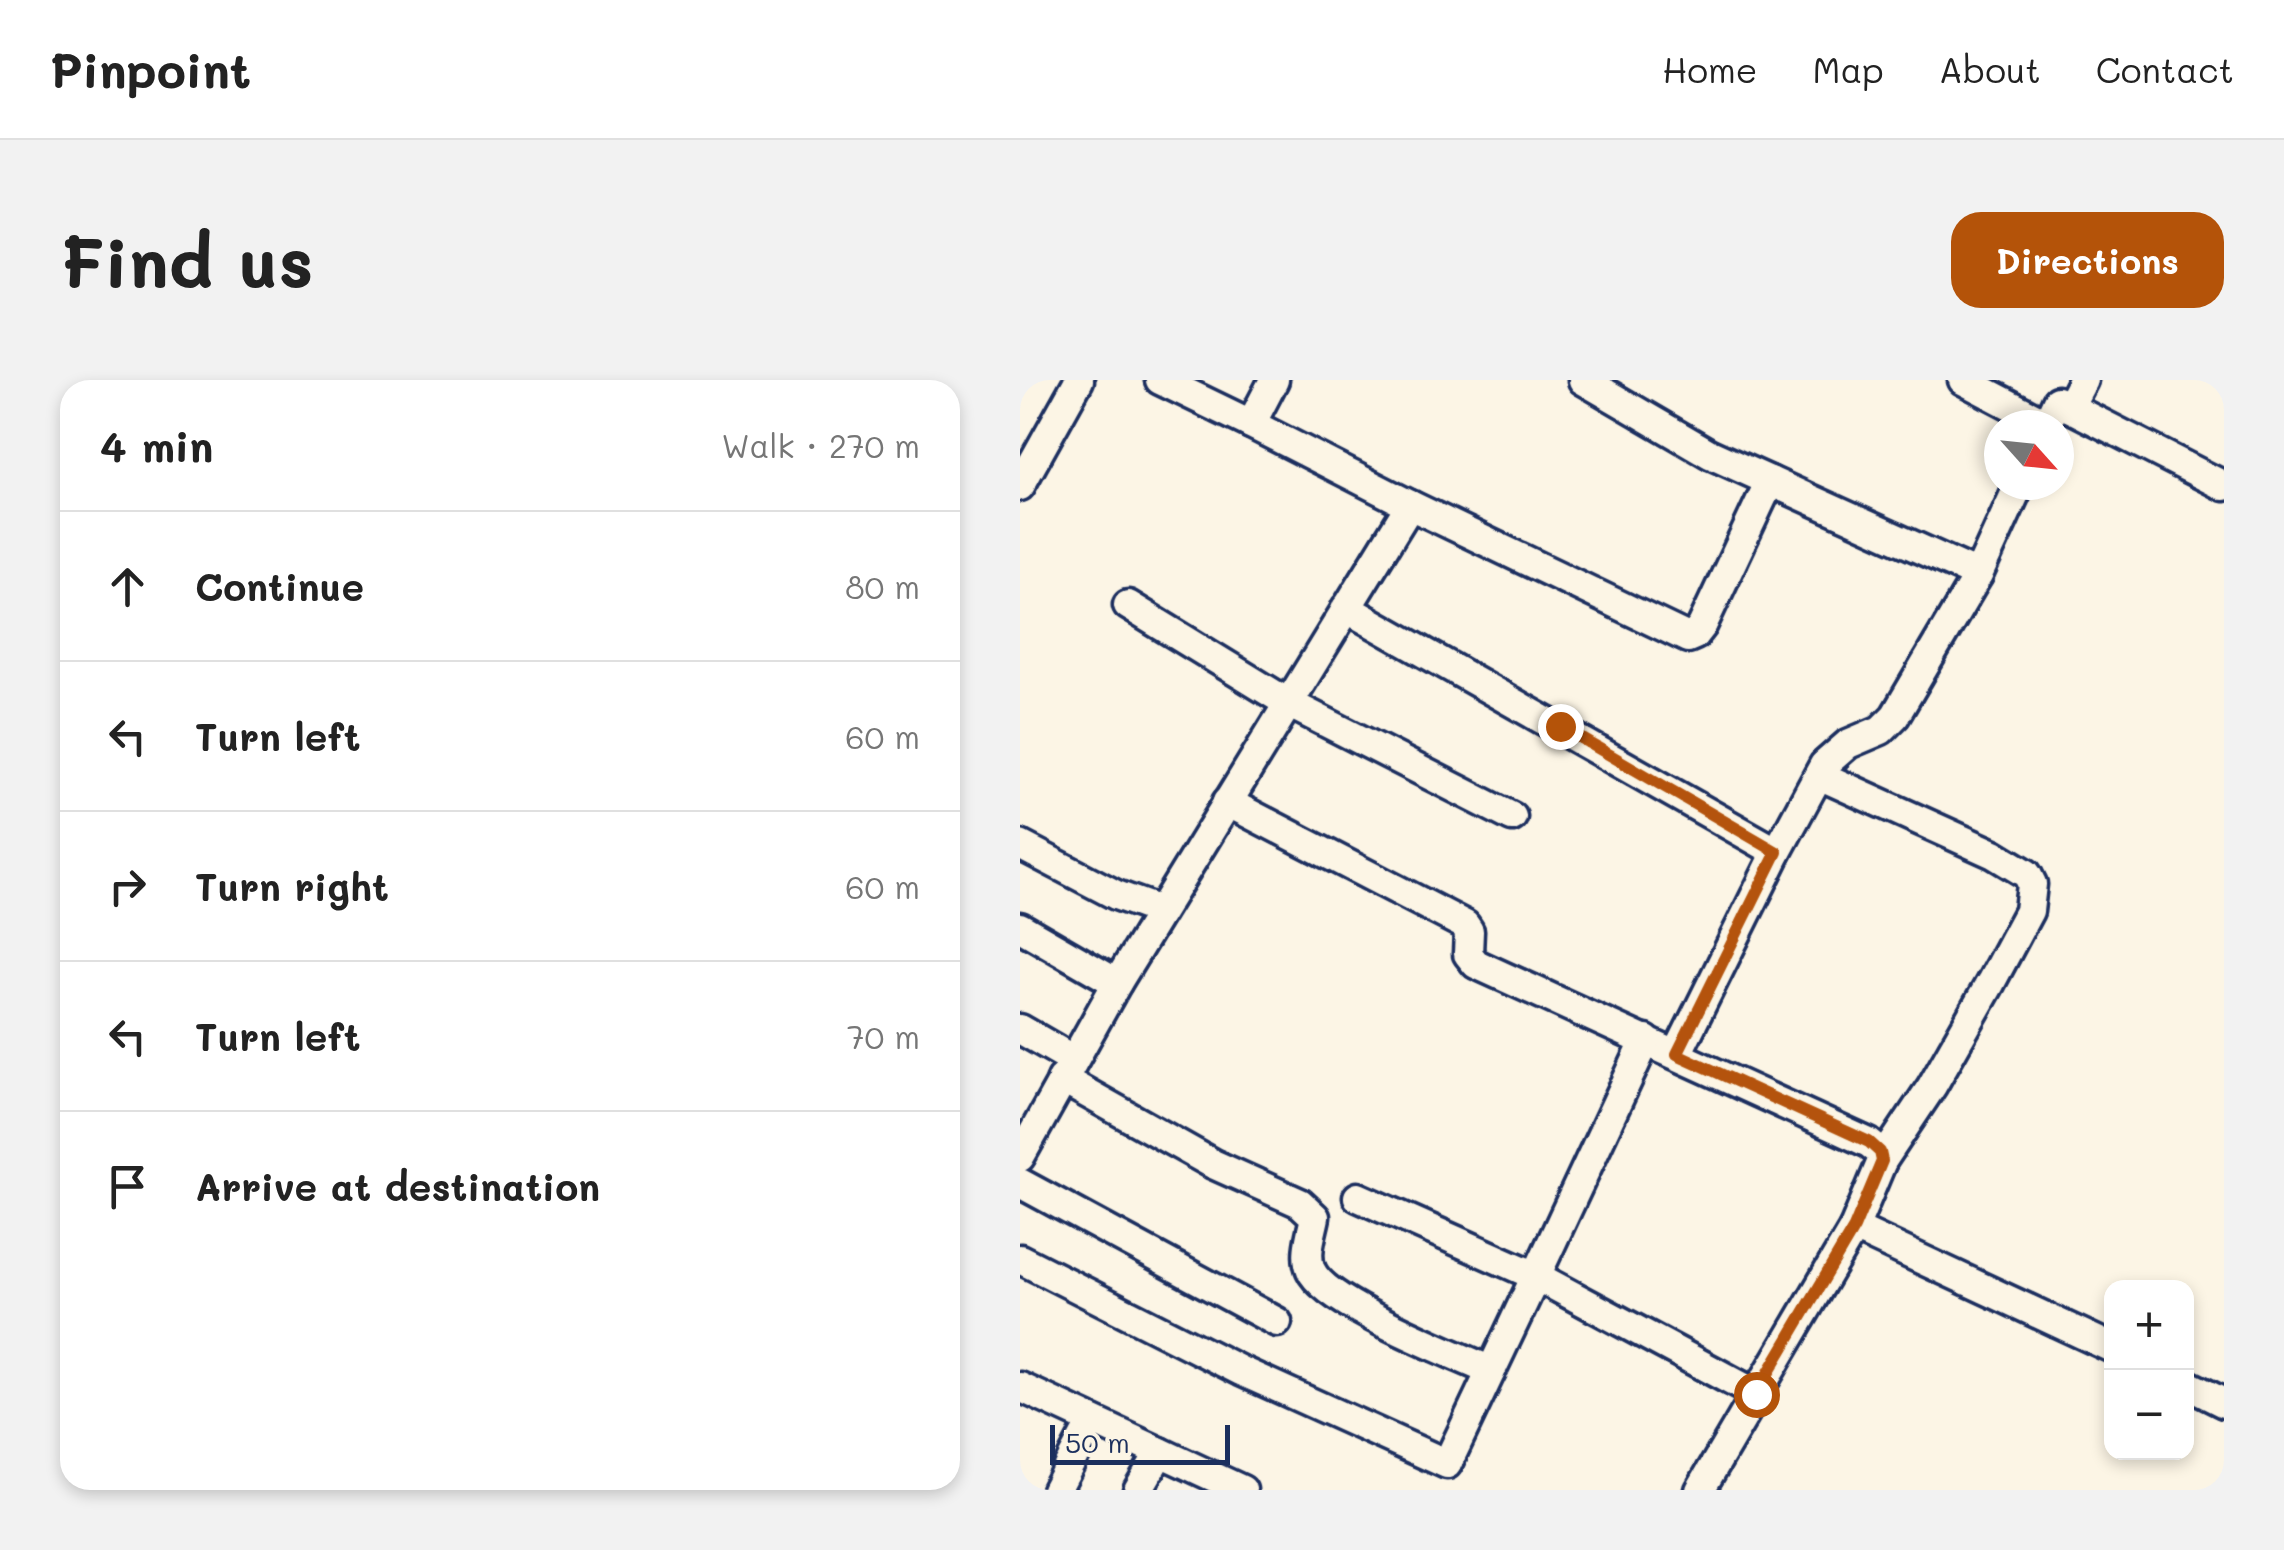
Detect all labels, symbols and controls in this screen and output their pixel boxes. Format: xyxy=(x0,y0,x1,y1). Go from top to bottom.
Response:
text: Pinpoint xyxy=(50,38,251,100)
text: Home xyxy=(1662,46,1758,92)
text: Map xyxy=(1813,46,1884,92)
text: About xyxy=(1939,46,2041,92)
text: Contact xyxy=(2096,46,2234,92)
button: Directions xyxy=(1951,212,2224,308)
text: Find us xyxy=(60,214,314,306)
north arrow xyxy=(1984,410,2074,500)
text: 4 min xyxy=(100,418,213,473)
text: Walk · 270 m xyxy=(721,424,920,466)
icon: ahead xyxy=(100,559,155,614)
text: Continue xyxy=(195,561,364,611)
text: 80 m xyxy=(845,565,920,607)
route end xyxy=(1538,704,1584,750)
icon: left xyxy=(100,709,155,764)
text: Turn left xyxy=(195,711,361,761)
text: 60 m xyxy=(845,715,920,757)
icon: right xyxy=(100,859,155,914)
text: Turn right xyxy=(195,861,389,911)
text: 60 m xyxy=(845,865,920,907)
icon: left xyxy=(100,1009,155,1064)
text: Turn left xyxy=(195,1011,361,1061)
text: 70 m xyxy=(847,1015,920,1057)
icon: arrive xyxy=(100,1159,155,1214)
text: Arrive at destination xyxy=(195,1161,600,1211)
map controls xyxy=(2104,1280,2194,1460)
button: + xyxy=(2104,1280,2194,1370)
button: − xyxy=(2104,1370,2194,1460)
route start xyxy=(1734,1372,1780,1418)
scale bar xyxy=(1050,1420,1230,1464)
text: 50 m xyxy=(1065,1424,1130,1460)

